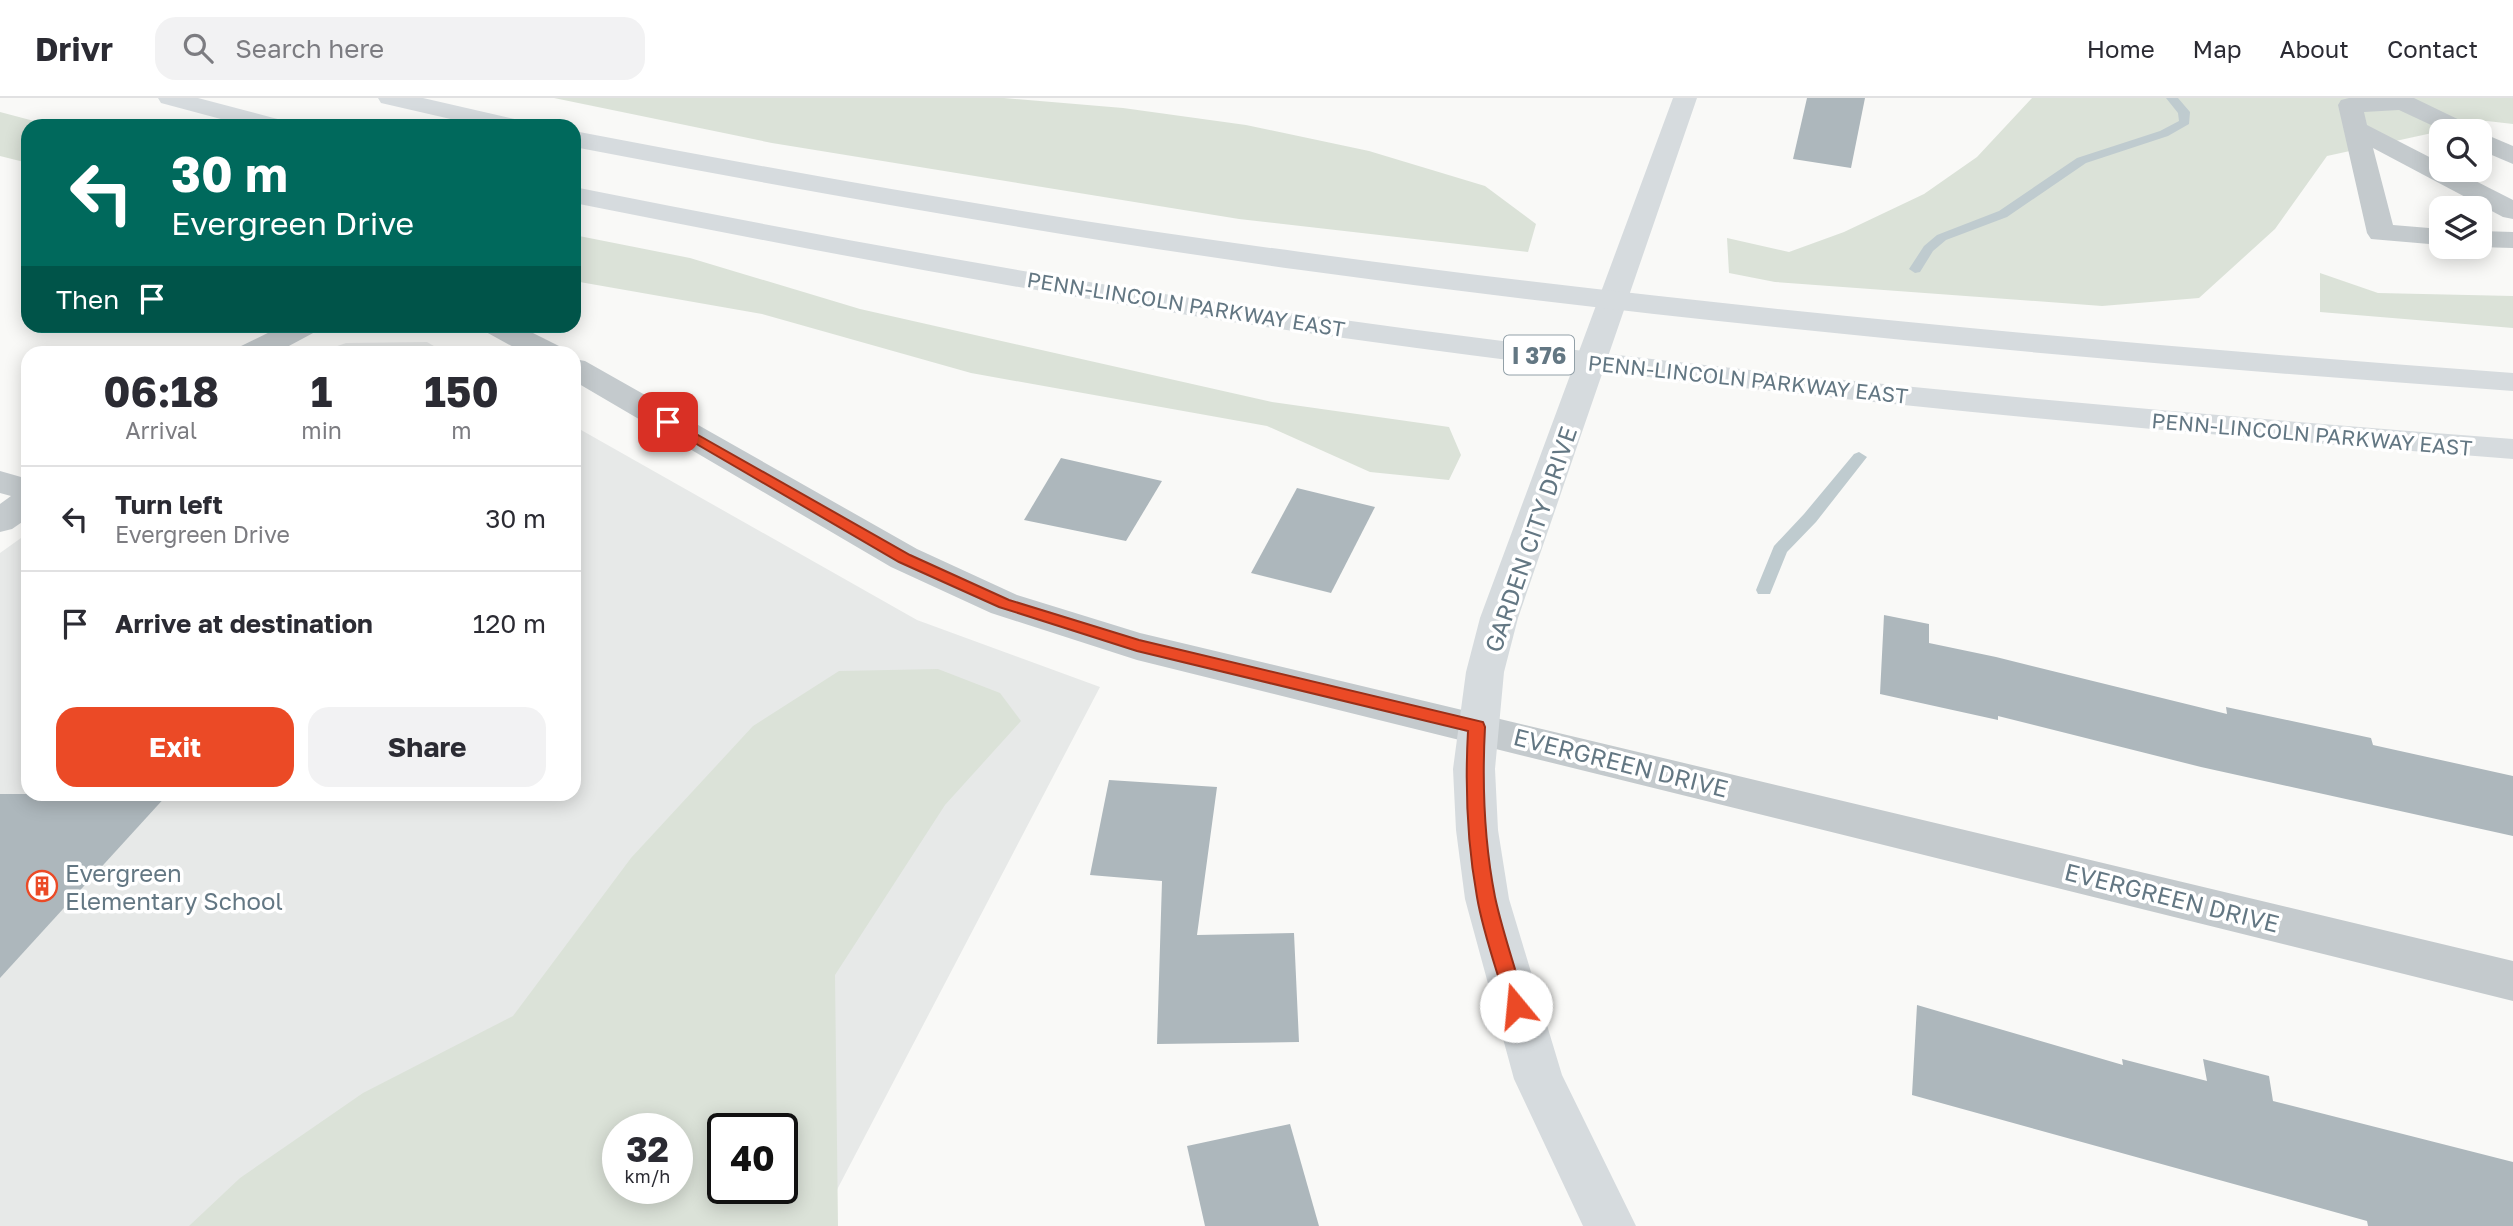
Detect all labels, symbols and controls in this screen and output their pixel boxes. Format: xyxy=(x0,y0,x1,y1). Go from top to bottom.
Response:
search box xyxy=(155,17,645,80)
text: Drivr xyxy=(35,29,113,68)
icon: search xyxy=(179,29,217,67)
text: Search here xyxy=(235,33,384,64)
text: Home xyxy=(2087,34,2155,63)
text: Map xyxy=(2193,34,2242,63)
text: About xyxy=(2280,34,2349,63)
text: Contact xyxy=(2387,34,2478,63)
map controls xyxy=(2429,119,2492,259)
button: search xyxy=(2429,119,2492,182)
text: 30 m xyxy=(171,144,288,203)
icon: left xyxy=(56,147,147,238)
button: layers xyxy=(2429,196,2492,259)
text: Evergreen Drive xyxy=(171,204,414,242)
street label: PENN-LINCOLN PARKWAY EAST xyxy=(1025,266,1347,342)
icon: arrive xyxy=(133,280,171,318)
text: Then xyxy=(56,284,119,315)
road number: I 376 xyxy=(1504,336,1574,374)
street label: PENN-LINCOLN PARKWAY EAST xyxy=(1587,349,1909,409)
text: 06:18 xyxy=(103,366,219,416)
text: 1 xyxy=(311,366,332,416)
text: 150 xyxy=(424,366,499,416)
pin xyxy=(638,392,698,452)
icon: arrive xyxy=(649,403,687,441)
street label: PENN-LINCOLN PARKWAY EAST xyxy=(2151,407,2473,461)
text: Arrival xyxy=(125,416,197,444)
text: min xyxy=(301,416,342,444)
text: m xyxy=(451,416,472,444)
street label: GARDEN CITY DRIVE xyxy=(1478,422,1582,656)
text: Turn left xyxy=(115,489,223,520)
icon: left xyxy=(56,500,94,538)
text: 30 m xyxy=(485,503,546,534)
text: Evergreen Drive xyxy=(115,520,290,548)
icon: arrive xyxy=(56,605,94,643)
text: Arrive at destination xyxy=(115,608,373,639)
text: 120 m xyxy=(473,608,546,639)
button: Exit xyxy=(56,707,294,787)
button: Share xyxy=(308,707,546,787)
street label: EVERGREEN DRIVE xyxy=(1511,721,1731,803)
street label: EVERGREEN DRIVE xyxy=(2062,856,2282,938)
place label: Evergreen Elementary School xyxy=(65,858,283,915)
building icon: Evergreen Elementary School xyxy=(25,869,59,903)
position arrow xyxy=(1479,969,1553,1043)
speed limit sign: 40 xyxy=(707,1113,798,1204)
text: 32 xyxy=(626,1128,669,1170)
text: km/h xyxy=(625,1165,670,1187)

